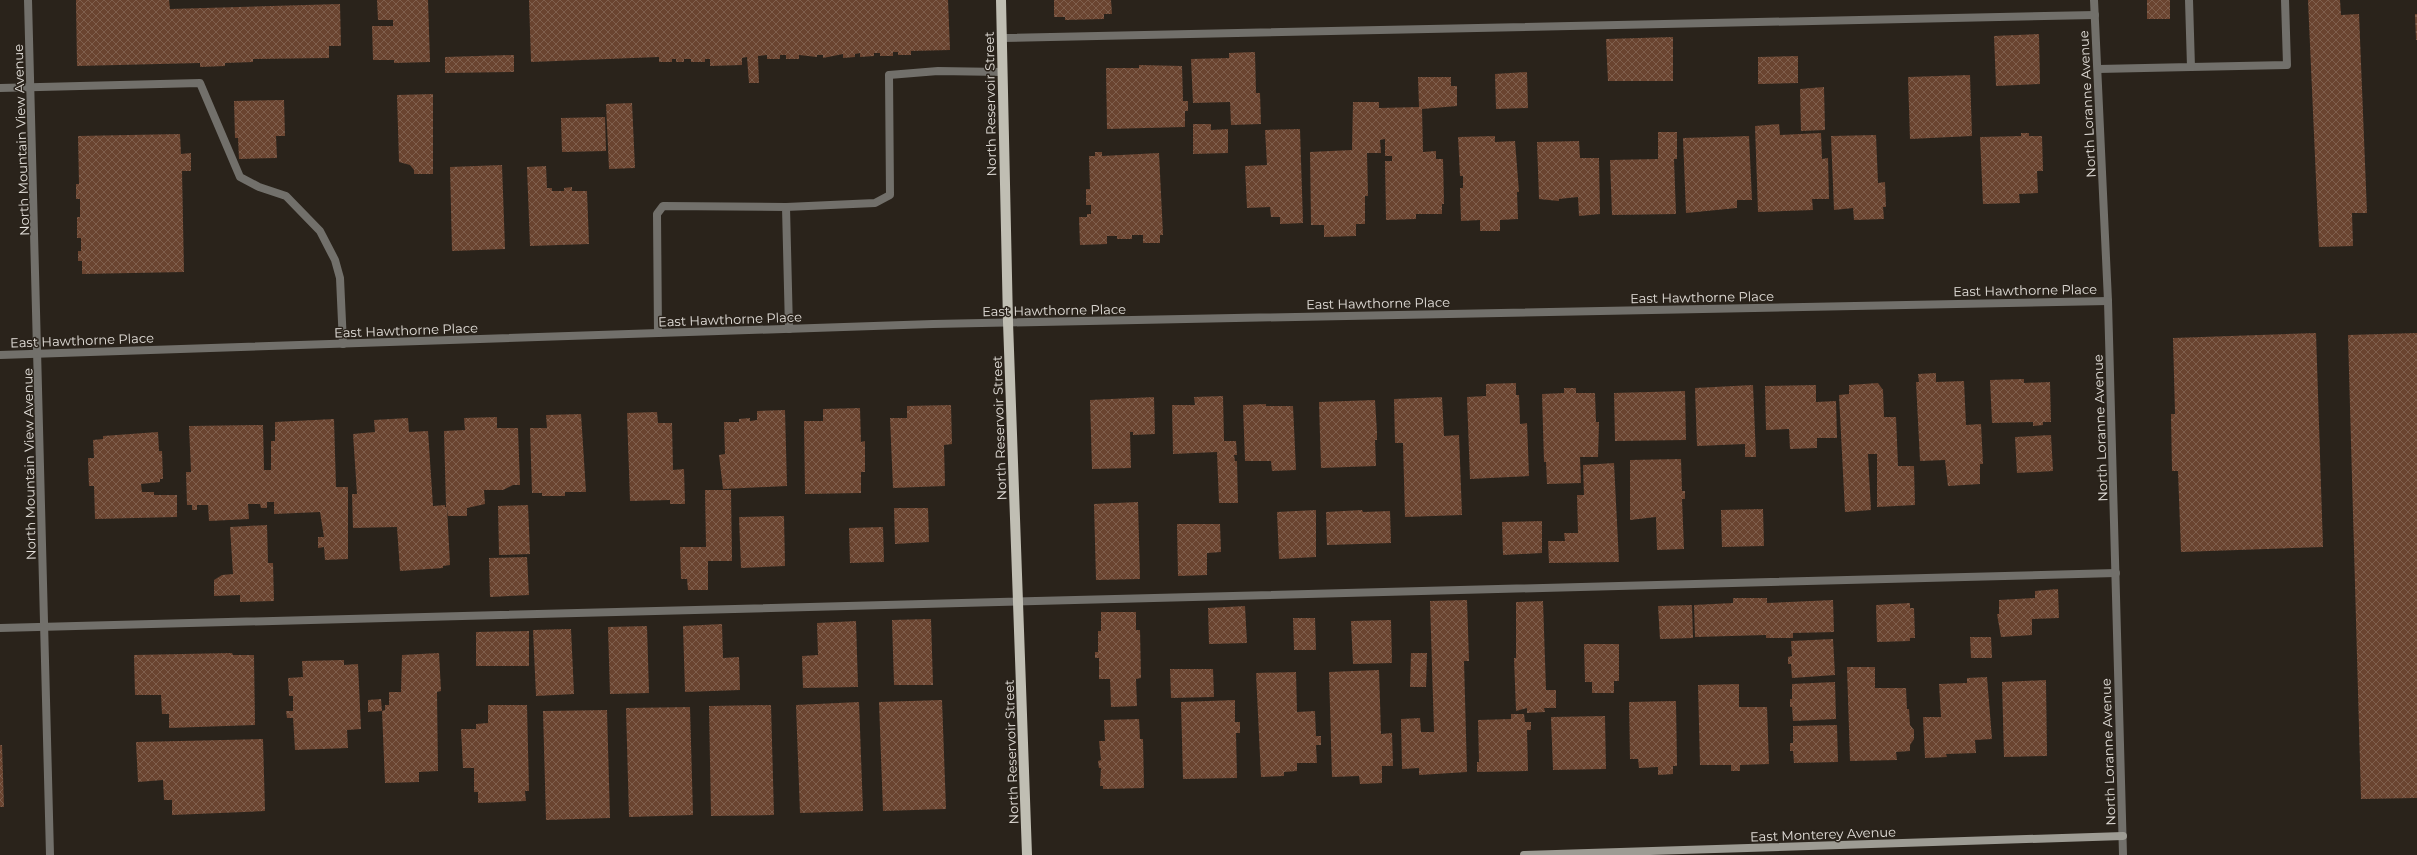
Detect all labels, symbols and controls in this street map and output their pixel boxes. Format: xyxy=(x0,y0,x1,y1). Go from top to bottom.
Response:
street label: North Loranne Avenue xyxy=(2075,30,2099,178)
street label: North Reservoir Street xyxy=(981,31,999,177)
street label: North Mountain View Avenue xyxy=(10,44,32,236)
street label: East Hawthorne Place xyxy=(1953,281,2097,299)
street label: East Hawthorne Place xyxy=(1630,288,1774,306)
street label: East Hawthorne Place xyxy=(1306,294,1450,312)
street label: East Hawthorne Place xyxy=(982,301,1126,319)
street label: East Hawthorne Place xyxy=(658,308,802,330)
street label: East Hawthorne Place xyxy=(334,319,478,341)
street label: East Hawthorne Place xyxy=(10,329,154,351)
street label: North Loranne Avenue xyxy=(2089,354,2111,502)
street label: North Reservoir Street xyxy=(988,355,1010,501)
street label: North Mountain View Avenue xyxy=(19,368,39,560)
street label: North Loranne Avenue xyxy=(2097,678,2119,826)
street label: North Reservoir Street xyxy=(1000,679,1022,825)
street label: East Monterey Avenue xyxy=(1750,823,1896,845)

